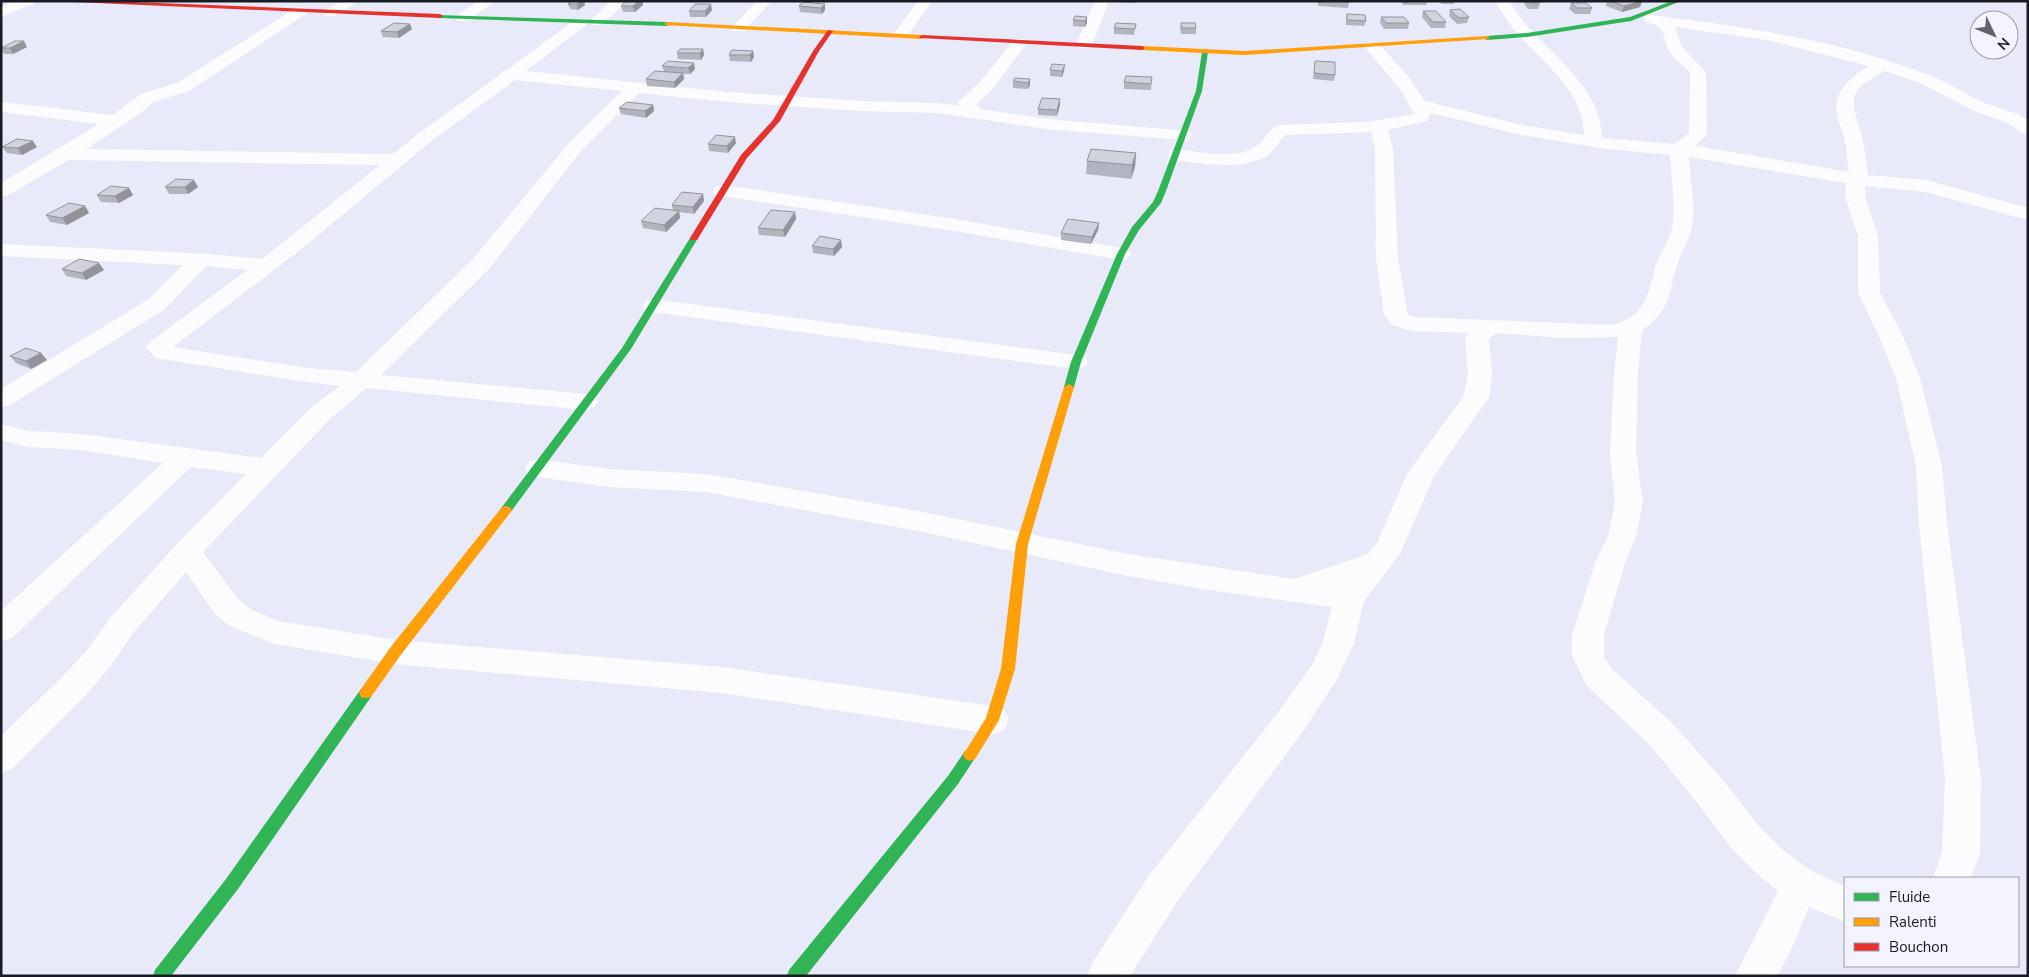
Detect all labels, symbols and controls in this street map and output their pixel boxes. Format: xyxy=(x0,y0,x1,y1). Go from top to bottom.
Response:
north arrow xyxy=(1969,10,2019,60)
text: N xyxy=(1993,33,2014,54)
legend xyxy=(1844,877,2019,967)
text: Fluide xyxy=(1889,887,1930,907)
text: Ralenti xyxy=(1889,912,1937,932)
text: Bouchon xyxy=(1889,937,1948,957)

